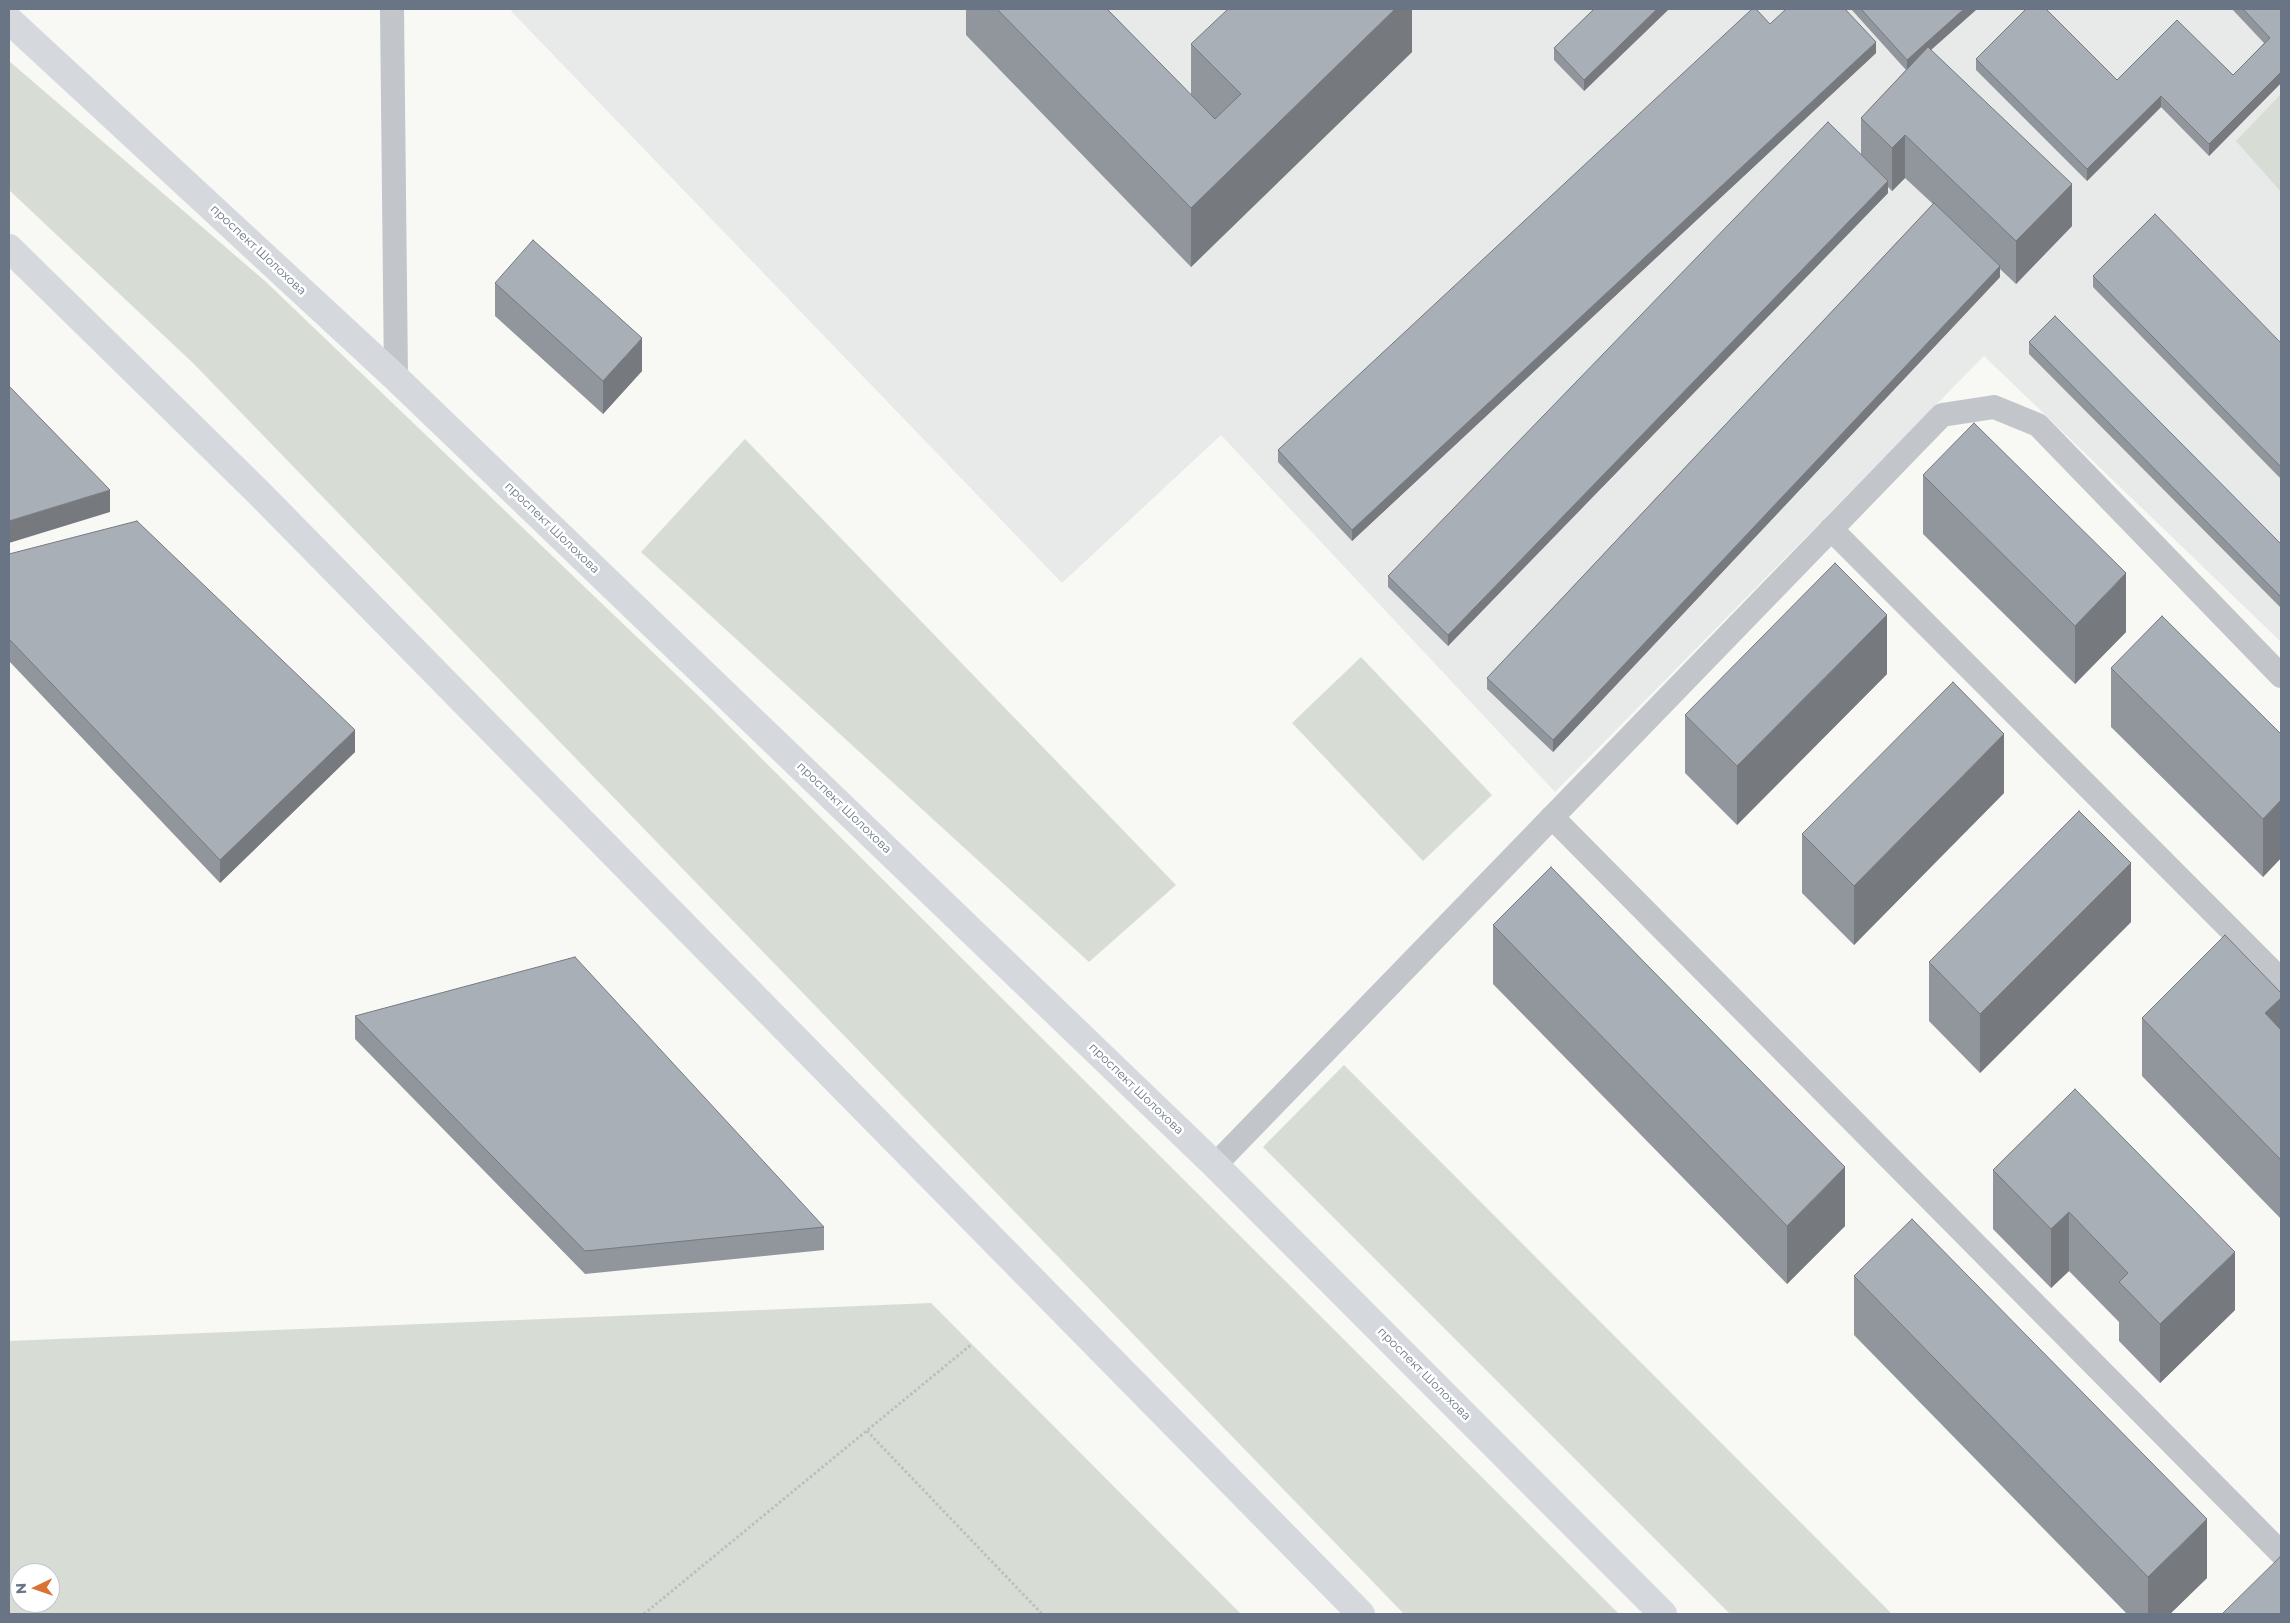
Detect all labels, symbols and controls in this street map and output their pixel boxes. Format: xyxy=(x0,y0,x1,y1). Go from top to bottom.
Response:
street label: проспект Шолохова xyxy=(207,202,309,298)
street label: проспект Шолохова xyxy=(502,479,602,577)
street label: проспект Шолохова xyxy=(794,759,894,857)
street label: проспект Шолохова xyxy=(1086,1040,1186,1138)
street label: проспект Шолохова xyxy=(1374,1324,1474,1424)
north arrow xyxy=(10,1563,60,1613)
text: N xyxy=(12,1583,30,1595)

